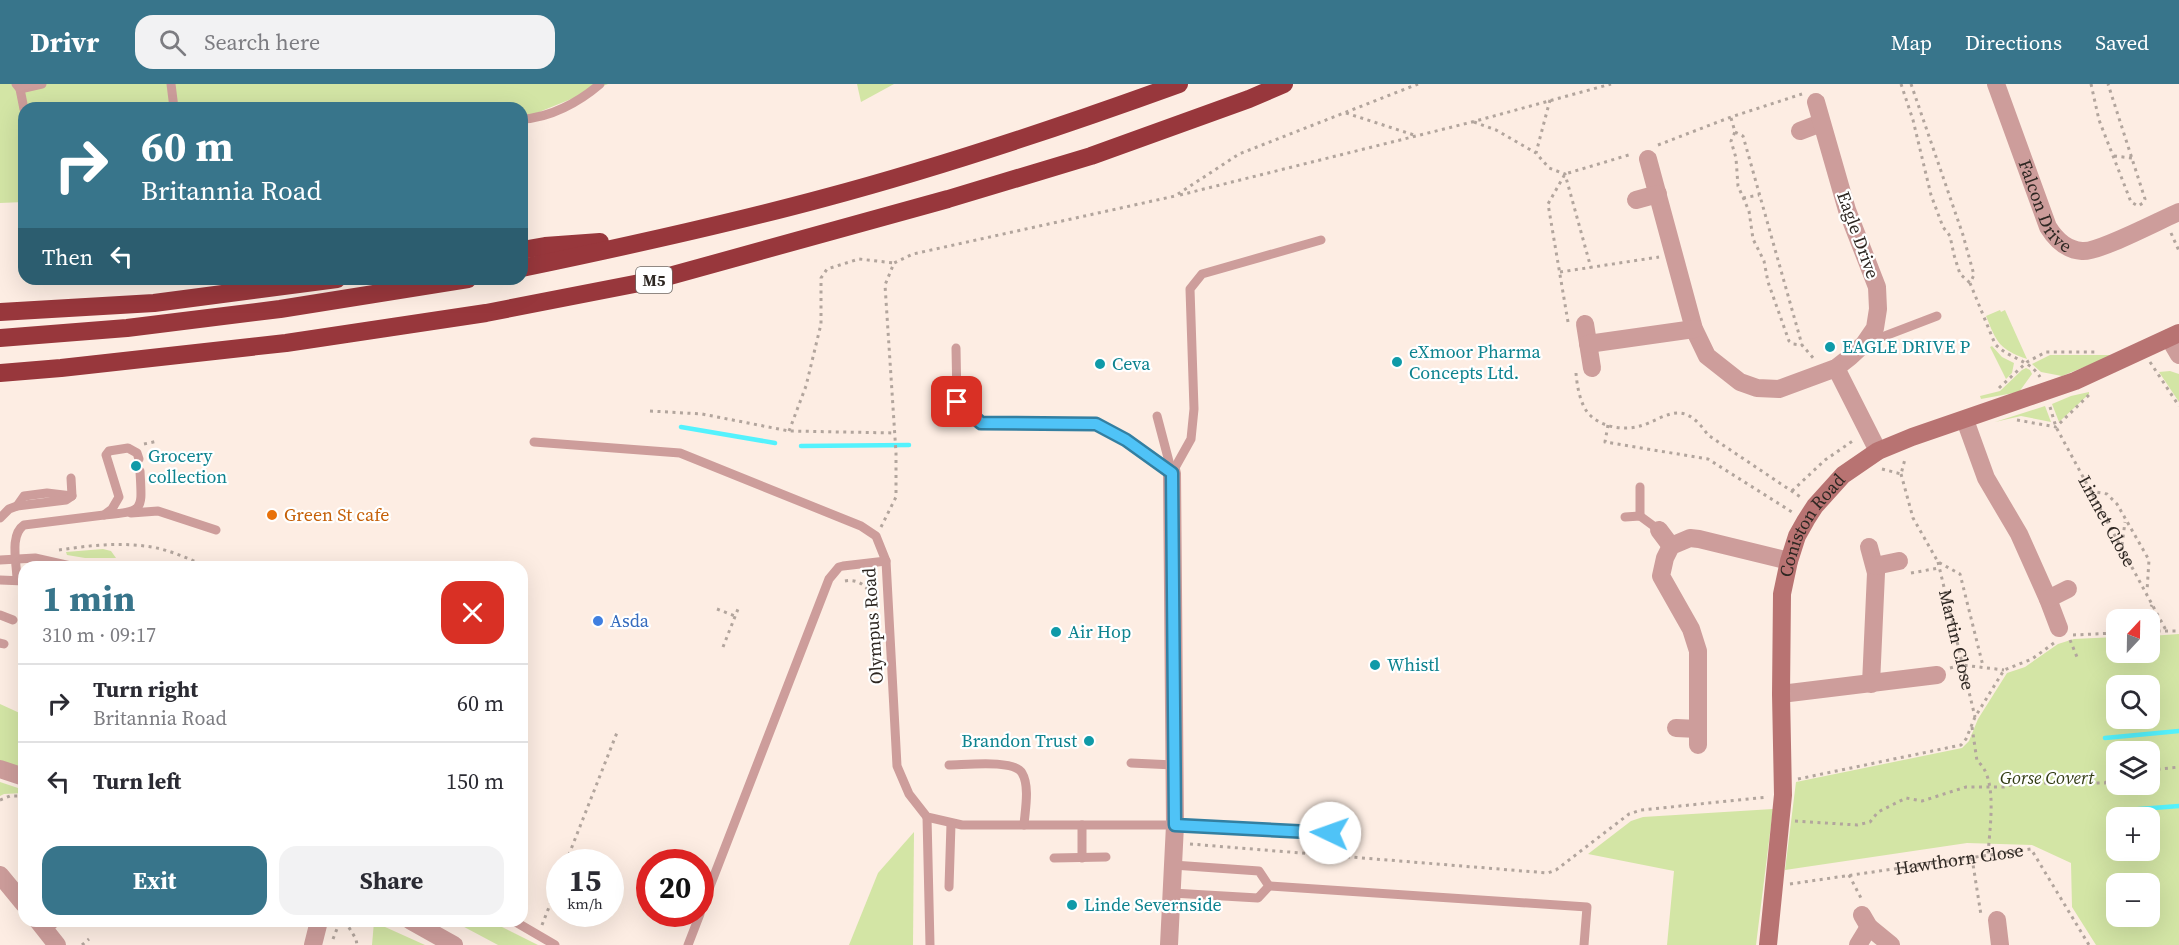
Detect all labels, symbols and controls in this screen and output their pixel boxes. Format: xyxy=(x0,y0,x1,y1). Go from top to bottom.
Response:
search box xyxy=(135,15,555,69)
text: Drivr xyxy=(30,23,99,61)
icon: search xyxy=(156,26,189,59)
text: Search here xyxy=(204,27,320,57)
text: Map xyxy=(1891,28,1932,57)
text: Directions xyxy=(1965,28,2062,57)
text: Saved xyxy=(2095,28,2149,57)
text: 60 m xyxy=(141,117,234,175)
icon: right xyxy=(42,126,120,204)
street label: Falcon Drive xyxy=(2012,156,2076,258)
text: Britannia Road xyxy=(141,172,322,209)
street label: Eagle Drive xyxy=(1831,188,1886,282)
icon: left xyxy=(105,240,138,273)
text: Then xyxy=(42,242,93,272)
road number: M5 xyxy=(636,267,672,293)
place label: EAGLE DRIVE P xyxy=(1842,334,1970,359)
place label: eXmoor Pharma Concepts Ltd. xyxy=(1409,339,1542,385)
marker: EAGLE DRIVE P xyxy=(1823,340,1837,354)
place label: Ceva xyxy=(1112,351,1151,376)
marker: eXmoor Pharma Concepts Ltd. xyxy=(1390,355,1404,369)
marker: Ceva xyxy=(1093,357,1107,371)
pin xyxy=(931,376,982,427)
icon: arrive xyxy=(940,385,973,418)
place label: Grocery collection xyxy=(148,443,227,489)
marker: Grocery collection xyxy=(129,459,143,473)
street label: Coniston Road xyxy=(1773,468,1851,579)
street label: Linnet Close xyxy=(2072,471,2142,571)
place label: Green St cafe xyxy=(284,502,389,527)
marker: Green St cafe xyxy=(265,508,279,522)
street label: Olympus Road xyxy=(856,567,889,685)
text: 1 min xyxy=(42,574,135,623)
button: close xyxy=(441,581,504,644)
street label: Martin Close xyxy=(1933,587,1981,693)
place label: Asda xyxy=(610,608,650,633)
north arrow xyxy=(2106,609,2160,663)
map controls xyxy=(2106,609,2160,927)
marker: Asda xyxy=(591,614,605,628)
place label: Air Hop xyxy=(1068,619,1131,644)
text: 310 m · 09:17 xyxy=(42,621,156,649)
marker: Air Hop xyxy=(1049,625,1063,639)
place label: Whistl xyxy=(1387,652,1440,677)
marker: Whistl xyxy=(1368,658,1382,672)
text: Turn right xyxy=(93,674,198,704)
button: search xyxy=(2106,675,2160,729)
icon: right xyxy=(42,687,75,720)
text: 60 m xyxy=(457,688,504,718)
text: Britannia Road xyxy=(93,704,227,732)
place label: Brandon Trust xyxy=(961,728,1077,753)
marker: Brandon Trust xyxy=(1082,734,1096,748)
button: layers xyxy=(2106,741,2160,795)
icon: left xyxy=(42,765,75,798)
park label: Gorse Covert xyxy=(2000,765,2095,790)
text: Turn left xyxy=(93,766,181,796)
text: 150 m xyxy=(446,766,504,796)
position arrow xyxy=(1298,801,1362,865)
button: + xyxy=(2106,807,2160,861)
street label: Hawthorn Close xyxy=(1893,837,2025,881)
button: Exit xyxy=(42,846,267,915)
button: Share xyxy=(279,846,504,915)
speed limit sign: 20 xyxy=(636,849,714,927)
text: 15 xyxy=(569,860,601,901)
button: − xyxy=(2106,873,2160,927)
place label: Linde Severnside xyxy=(1084,892,1222,917)
text: km/h xyxy=(567,893,603,914)
marker: Linde Severnside xyxy=(1065,898,1079,912)

